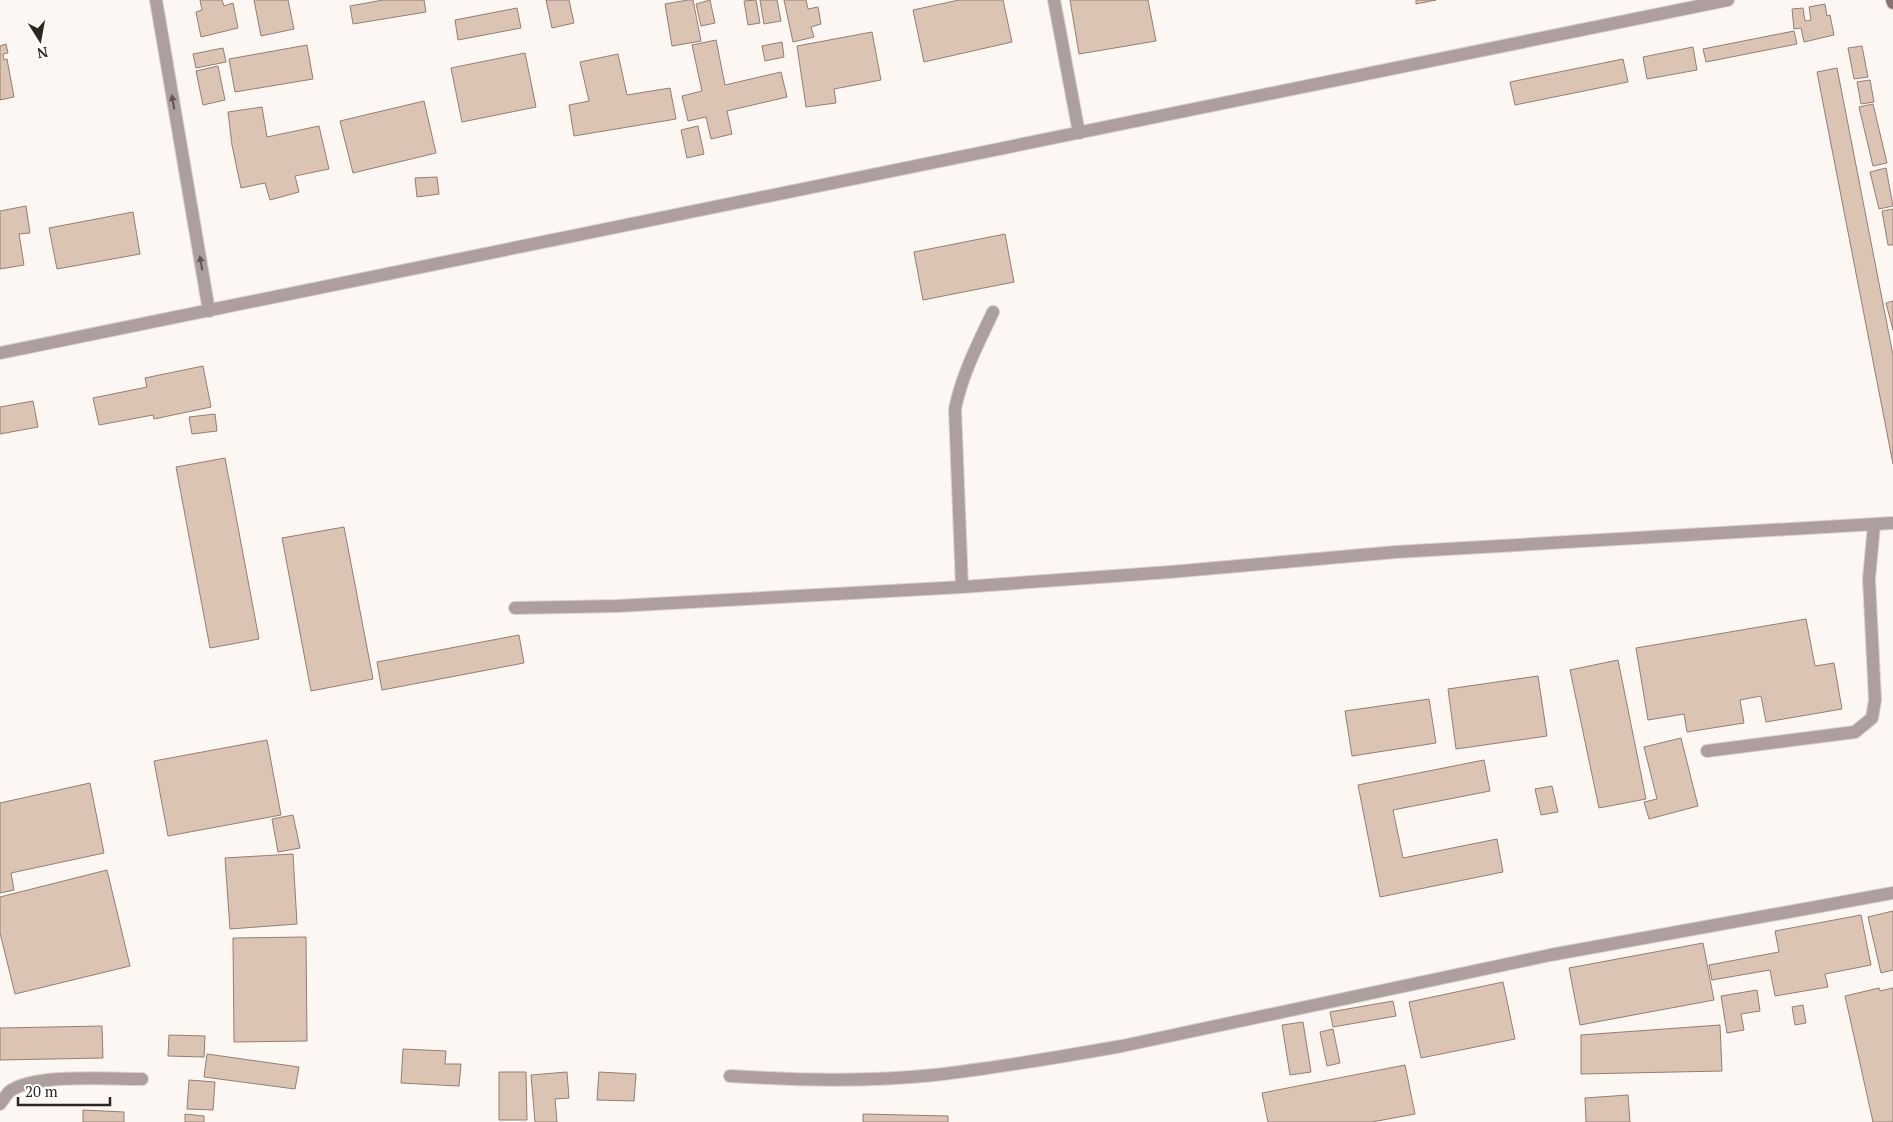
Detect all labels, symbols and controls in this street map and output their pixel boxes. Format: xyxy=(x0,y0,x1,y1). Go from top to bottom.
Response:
north arrow xyxy=(15,15,65,65)
text: N xyxy=(35,43,50,64)
one-way arrow xyxy=(169,94,177,110)
one-way arrow xyxy=(196,254,204,270)
scale bar xyxy=(18,1074,110,1106)
text: 20 m xyxy=(25,1081,58,1101)

